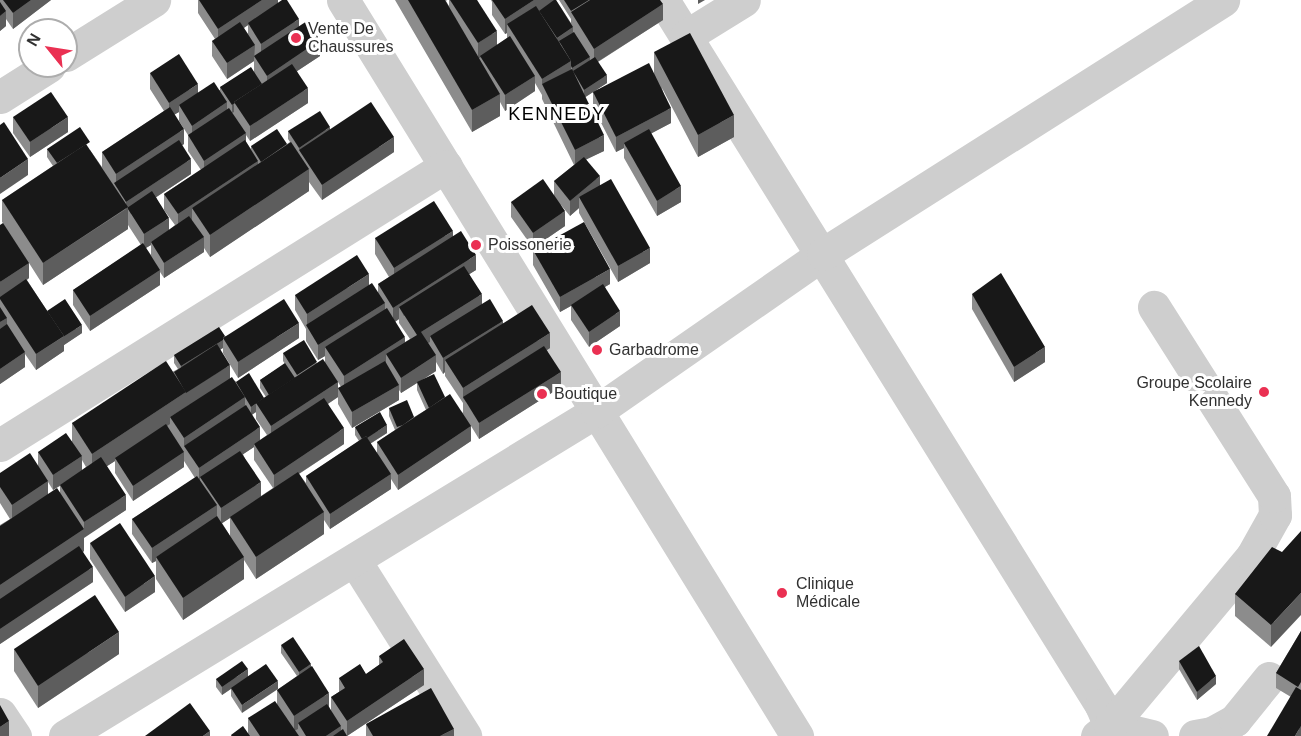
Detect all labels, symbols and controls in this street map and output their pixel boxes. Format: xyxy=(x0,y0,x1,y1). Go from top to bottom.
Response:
north arrow xyxy=(18,18,78,78)
place label: Vente De Chaussures xyxy=(308,19,393,57)
text: N xyxy=(23,30,44,49)
marker: Vente De Chaussures xyxy=(289,31,303,45)
district label: KENNEDY xyxy=(508,103,606,125)
place label: Poissonerie xyxy=(488,235,572,255)
marker: Poissonerie xyxy=(469,238,483,252)
place label: Garbadrome xyxy=(609,340,699,360)
marker: Garbadrome xyxy=(590,343,604,357)
place label: Groupe Scolaire Kennedy xyxy=(1136,373,1252,411)
place label: Boutique xyxy=(554,384,617,404)
marker: Groupe Scolaire Kennedy xyxy=(1257,385,1271,399)
marker: Boutique xyxy=(535,387,549,401)
place label: Clinique Médicale xyxy=(796,574,860,612)
marker: Clinique Médicale xyxy=(773,584,791,602)

